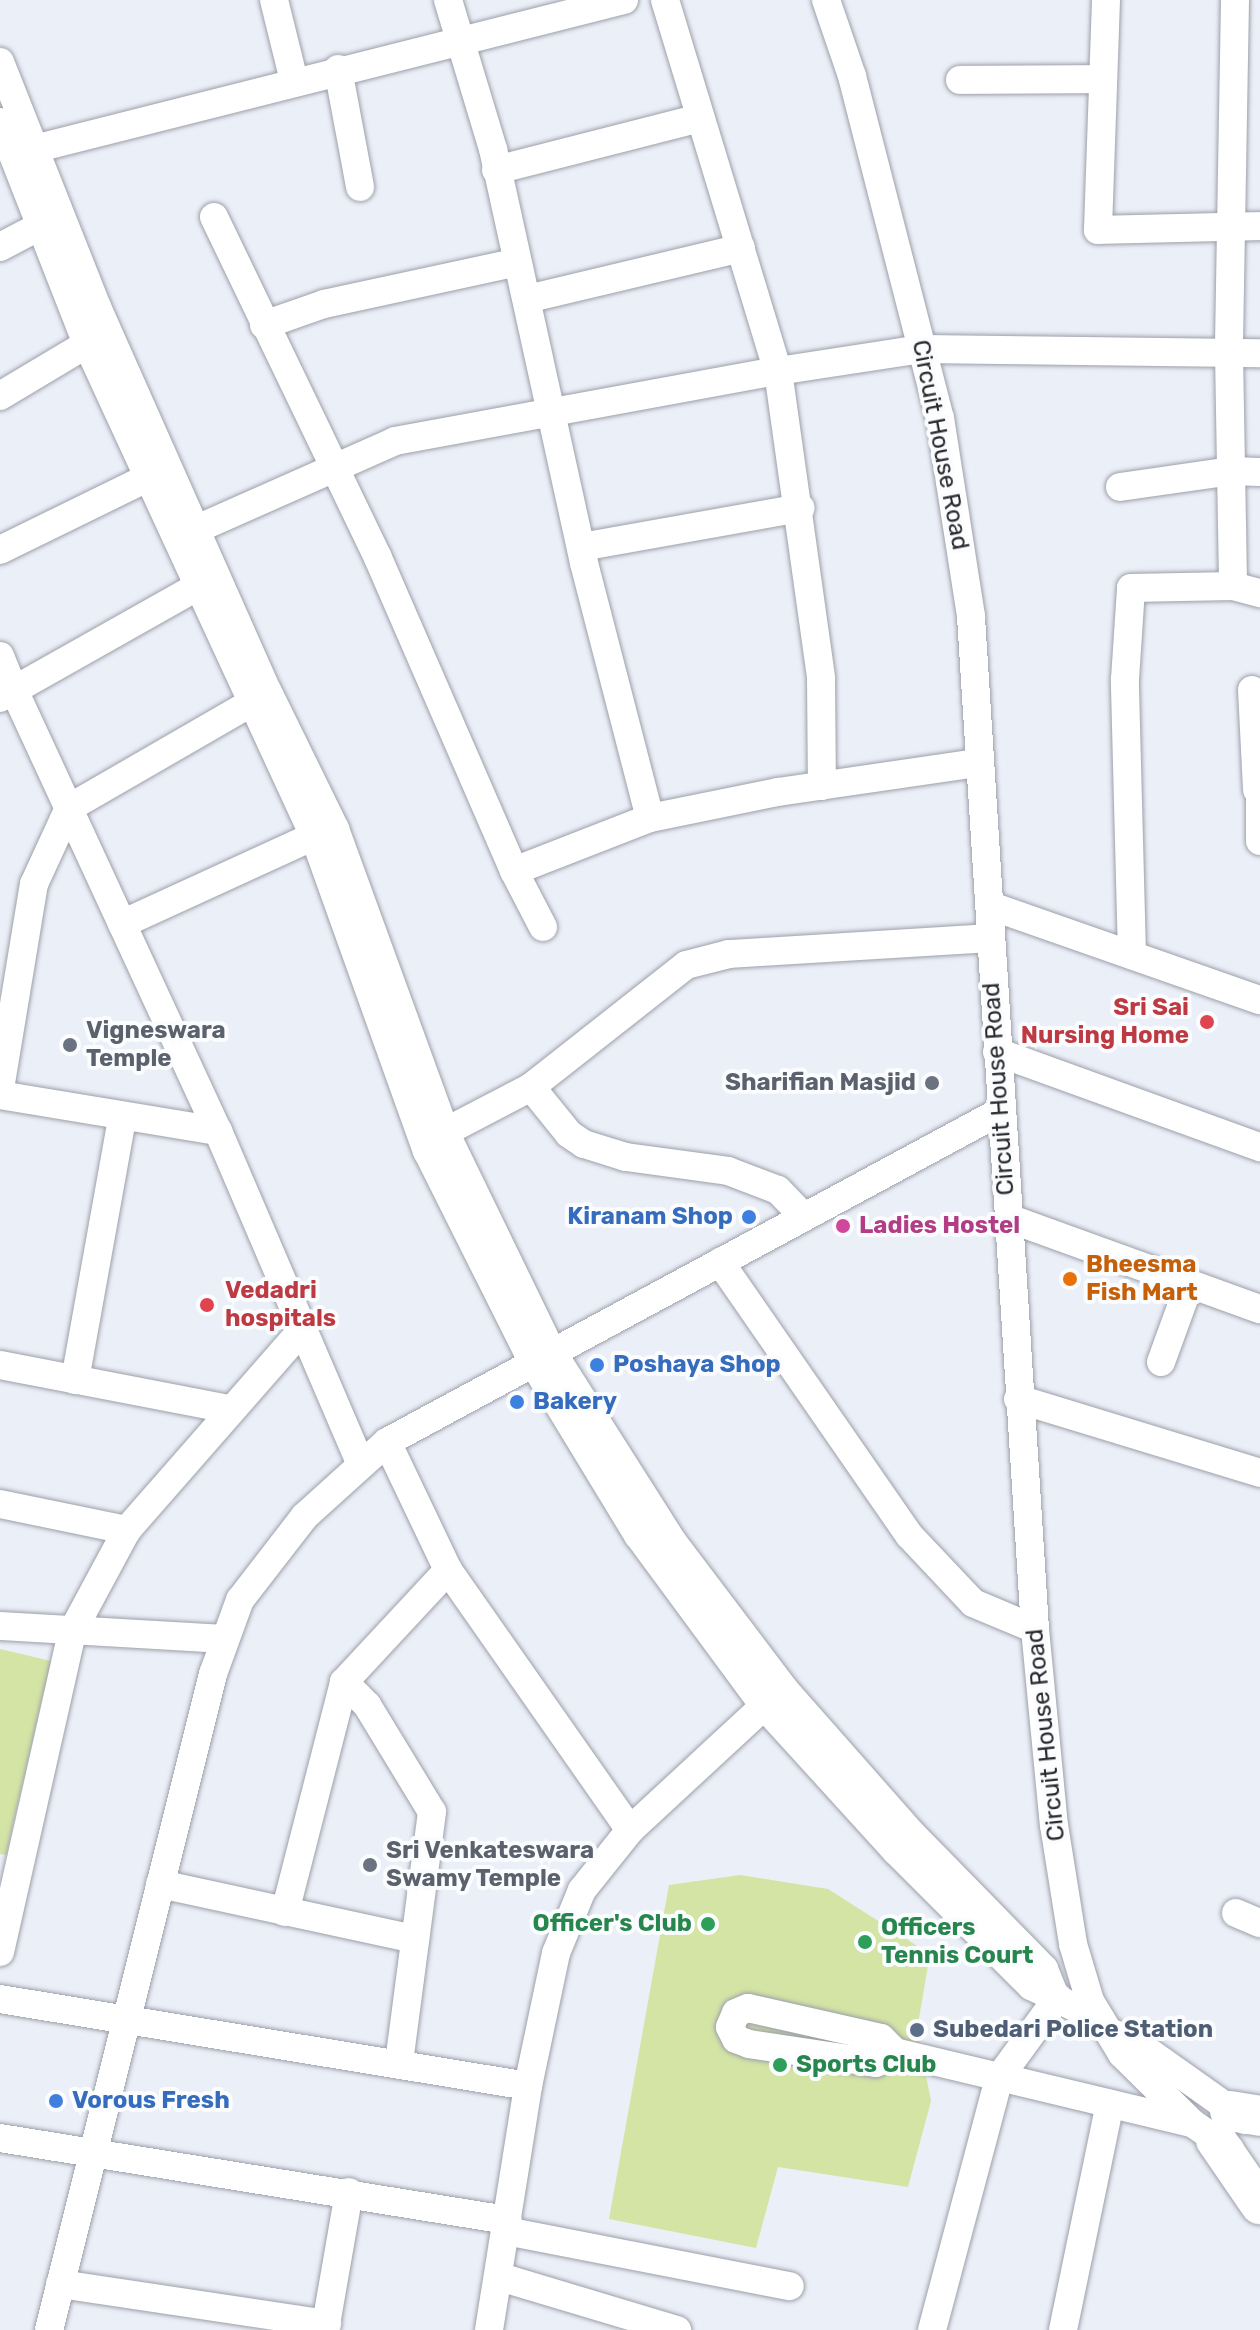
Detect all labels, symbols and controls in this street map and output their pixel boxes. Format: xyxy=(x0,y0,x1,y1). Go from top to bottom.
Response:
street label: Circuit House Road xyxy=(906,338,974,552)
street label: Circuit House Road xyxy=(977,982,1021,1196)
place label: Sri Sai Nursing Home xyxy=(1021,994,1189,1050)
marker: Sri Sai Nursing Home xyxy=(1196,1011,1218,1033)
place label: Vigneswara Temple xyxy=(86,1017,226,1073)
marker: Vigneswara Temple xyxy=(61,1036,79,1054)
place label: Sharifian Masjid xyxy=(725,1069,916,1097)
marker: Sharifian Masjid xyxy=(923,1074,941,1092)
place label: Kiranam Shop xyxy=(567,1203,733,1231)
marker: Kiranam Shop xyxy=(740,1208,758,1226)
place label: Ladies Hostel xyxy=(859,1212,1020,1240)
marker: Ladies Hostel xyxy=(834,1217,852,1235)
place label: Bheesma Fish Mart xyxy=(1086,1251,1198,1307)
marker: Bheesma Fish Mart xyxy=(1061,1270,1079,1288)
place label: Vedadri hospitals xyxy=(225,1277,336,1333)
marker: Vedadri hospitals xyxy=(196,1294,218,1316)
place label: Poshaya Shop xyxy=(613,1351,781,1379)
marker: Poshaya Shop xyxy=(588,1356,606,1374)
place label: Bakery xyxy=(533,1388,617,1416)
marker: Bakery xyxy=(508,1393,526,1411)
street label: Circuit House Road xyxy=(1021,1627,1071,1843)
place label: Sri Venkateswara Swamy Temple xyxy=(386,1837,595,1893)
marker: Sri Venkateswara Swamy Temple xyxy=(361,1856,379,1874)
place label: Officer's Club xyxy=(533,1910,692,1938)
place label: Officers Tennis Court xyxy=(881,1914,1033,1970)
marker: Officer's Club xyxy=(699,1915,717,1933)
marker: Officers Tennis Court xyxy=(856,1933,874,1951)
place label: Subedari Police Station xyxy=(933,2016,1213,2044)
marker: Subedari Police Station xyxy=(908,2021,926,2039)
place label: Sports Club xyxy=(796,2051,936,2079)
marker: Sports Club xyxy=(771,2056,789,2074)
place label: Vorous Fresh xyxy=(72,2087,230,2115)
marker: Vorous Fresh xyxy=(47,2092,65,2110)

